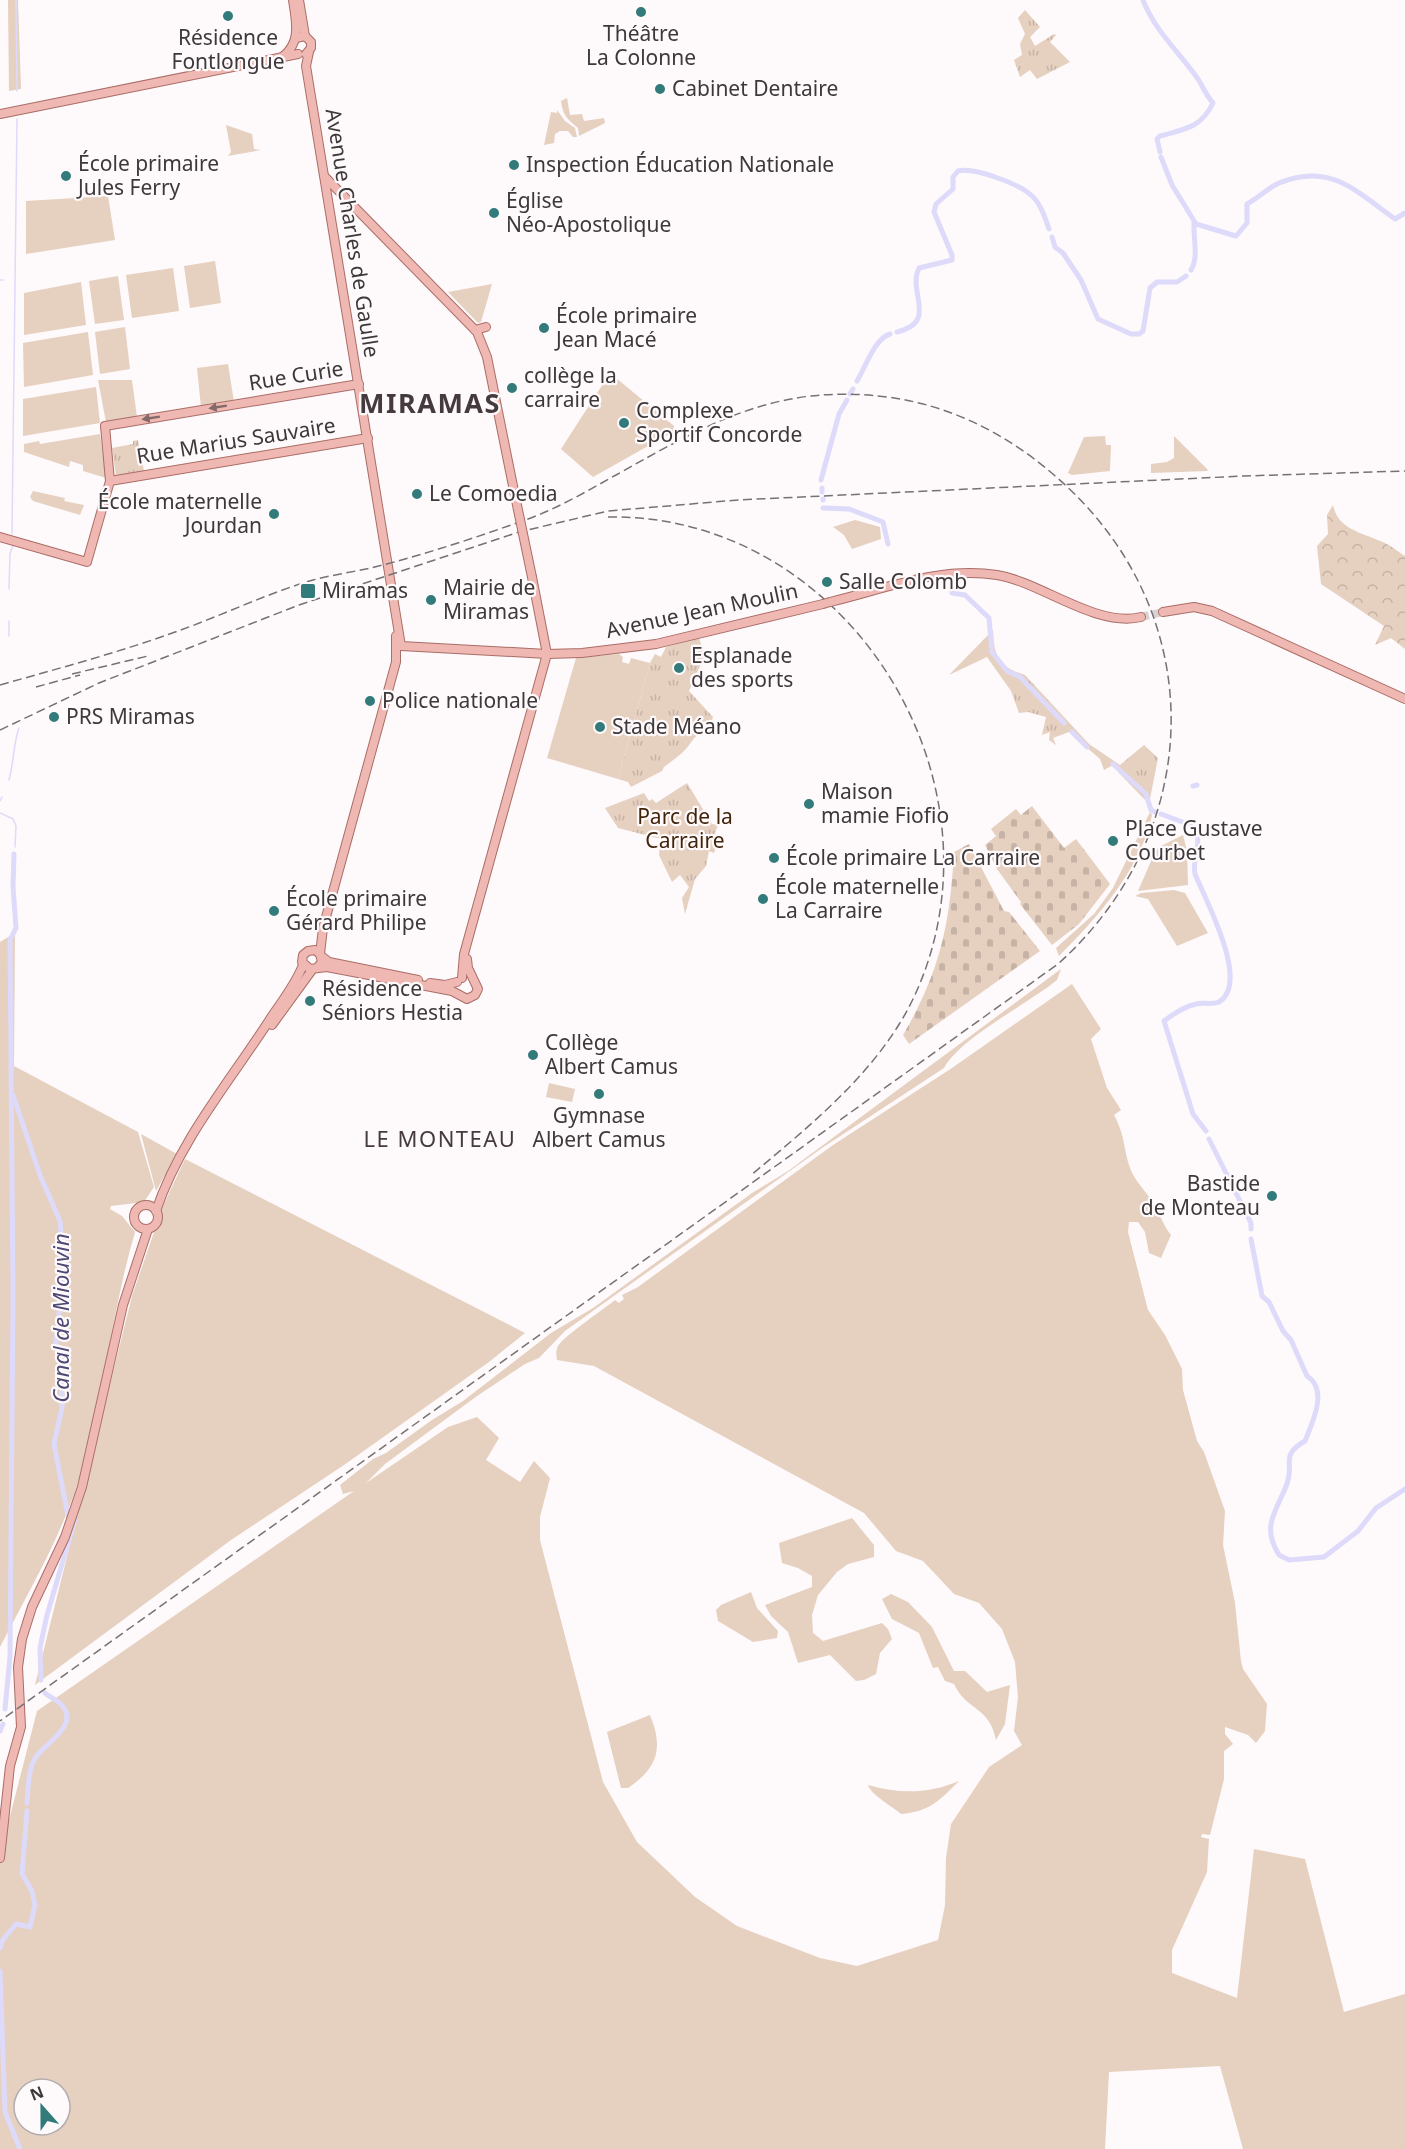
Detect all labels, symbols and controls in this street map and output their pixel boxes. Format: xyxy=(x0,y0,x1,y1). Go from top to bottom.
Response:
marker: Théâtre La Colonne xyxy=(634,5,648,19)
marker: Résidence Fontlongue xyxy=(221,9,235,23)
place label: Théâtre La Colonne xyxy=(586,19,696,71)
place label: Résidence Fontlongue xyxy=(171,23,285,75)
place label: Cabinet Dentaire xyxy=(672,74,838,102)
marker: Cabinet Dentaire xyxy=(653,82,667,96)
street label: Avenue Charles de Gaulle xyxy=(319,106,386,359)
place label: École primaire Jules Ferry xyxy=(76,149,219,201)
place label: Inspection Éducation Nationale xyxy=(526,150,834,178)
marker: Inspection Éducation Nationale xyxy=(507,158,521,172)
marker: École primaire Jules Ferry xyxy=(59,169,73,183)
place label: Église Néo-Apostolique xyxy=(506,186,671,238)
marker: Église Néo-Apostolique xyxy=(487,206,501,220)
place label: École primaire Jean Macé xyxy=(554,301,697,353)
marker: École primaire Jean Macé xyxy=(537,321,551,335)
street label: Rue Curie xyxy=(246,354,345,396)
place label: collège la carraire xyxy=(524,361,617,413)
marker: collège la carraire xyxy=(505,381,519,395)
district label: MIRAMAS xyxy=(359,384,501,421)
place label: Complexe Sportif Concorde xyxy=(636,396,802,448)
one-way arrow xyxy=(208,403,227,412)
street label: Rue Marius Sauvaire xyxy=(134,410,337,470)
one-way arrow xyxy=(141,414,160,423)
marker: Complexe Sportif Concorde xyxy=(617,416,631,430)
place label: Le Comoedia xyxy=(429,479,558,507)
place label: École maternelle Jourdan xyxy=(98,487,262,539)
marker: Le Comoedia xyxy=(410,487,424,501)
marker: École maternelle Jourdan xyxy=(267,507,281,521)
place label: Salle Colomb xyxy=(839,567,967,595)
place label: Mairie de Miramas xyxy=(443,573,535,625)
marker: Salle Colomb xyxy=(820,575,834,589)
place label: Miramas xyxy=(322,576,408,604)
street label: Avenue Jean Moulin xyxy=(603,576,800,644)
marker: Miramas xyxy=(299,582,317,600)
marker: Mairie de Miramas xyxy=(424,593,438,607)
place label: Esplanade des sports xyxy=(691,641,793,693)
marker: Esplanade des sports xyxy=(672,661,686,675)
place label: Police nationale xyxy=(382,686,538,714)
marker: Police nationale xyxy=(363,694,377,708)
place label: PRS Miramas xyxy=(66,702,195,730)
marker: PRS Miramas xyxy=(47,710,61,724)
place label: Stade Méano xyxy=(612,712,741,740)
marker: Stade Méano xyxy=(593,720,607,734)
place label: Maison mamie Fiofio xyxy=(821,777,949,829)
marker: Maison mamie Fiofio xyxy=(802,797,816,811)
park label: Parc de la Carraire xyxy=(637,802,733,854)
place label: Place Gustave Courbet xyxy=(1125,814,1263,866)
marker: Place Gustave Courbet xyxy=(1106,834,1120,848)
place label: École primaire La Carraire xyxy=(786,843,1040,871)
marker: École primaire La Carraire xyxy=(767,851,781,865)
place label: École maternelle La Carraire xyxy=(775,872,939,924)
place label: École primaire Gérard Philipe xyxy=(286,884,427,936)
marker: École maternelle La Carraire xyxy=(756,892,770,906)
marker: École primaire Gérard Philipe xyxy=(267,904,281,918)
place label: Résidence Séniors Hestia xyxy=(322,974,463,1026)
marker: Résidence Séniors Hestia xyxy=(303,994,317,1008)
place label: Collège Albert Camus xyxy=(545,1028,678,1080)
marker: Collège Albert Camus xyxy=(526,1048,540,1062)
marker: Gymnase Albert Camus xyxy=(592,1087,606,1101)
place label: Gymnase Albert Camus xyxy=(532,1101,666,1153)
district label: LE MONTEAU xyxy=(364,1123,516,1153)
place label: Bastide de Monteau xyxy=(1141,1169,1260,1221)
marker: Bastide de Monteau xyxy=(1265,1189,1279,1203)
water label: Canal de Miouvin xyxy=(45,1233,75,1403)
north arrow xyxy=(12,2077,72,2137)
text: N xyxy=(27,2080,47,2106)

